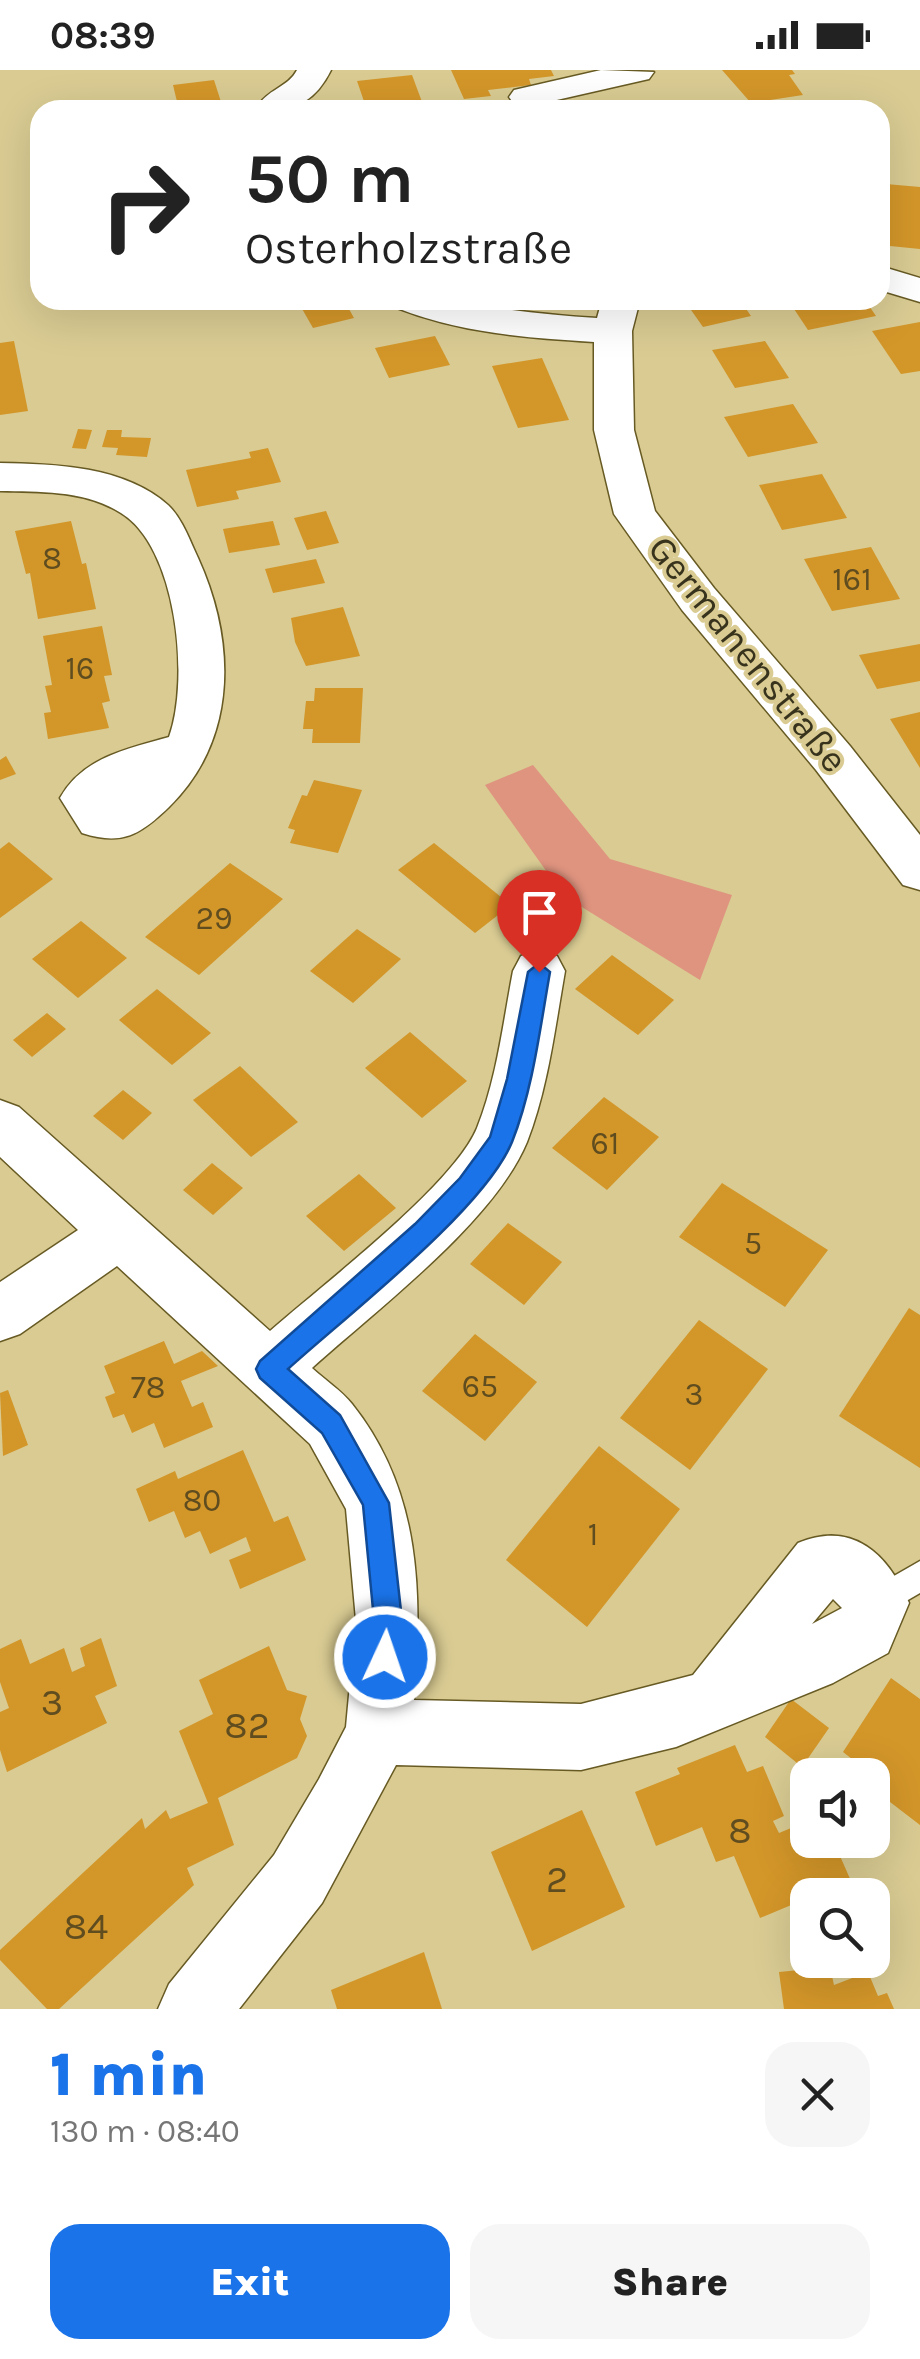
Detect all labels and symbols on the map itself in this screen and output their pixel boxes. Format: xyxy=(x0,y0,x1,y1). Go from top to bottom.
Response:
street label: Germanenstraße xyxy=(639,527,857,781)
house number: 8 xyxy=(42,540,62,577)
house number: 161 xyxy=(832,561,872,598)
house number: 16 xyxy=(66,650,94,687)
pin xyxy=(497,870,582,973)
house number: 29 xyxy=(195,900,233,937)
house number: 61 xyxy=(591,1125,619,1162)
house number: 5 xyxy=(744,1225,762,1262)
house number: 65 xyxy=(462,1368,498,1405)
house number: 78 xyxy=(131,1369,165,1406)
house number: 3 xyxy=(685,1376,703,1413)
house number: 80 xyxy=(183,1482,221,1519)
house number: 1 xyxy=(588,1516,598,1553)
position arrow xyxy=(333,1605,437,1709)
house number: 3 xyxy=(41,1680,63,1725)
house number: 82 xyxy=(224,1703,270,1748)
house number: 8 xyxy=(728,1808,752,1853)
house number: 2 xyxy=(546,1857,568,1902)
house number: 84 xyxy=(64,1904,108,1949)

